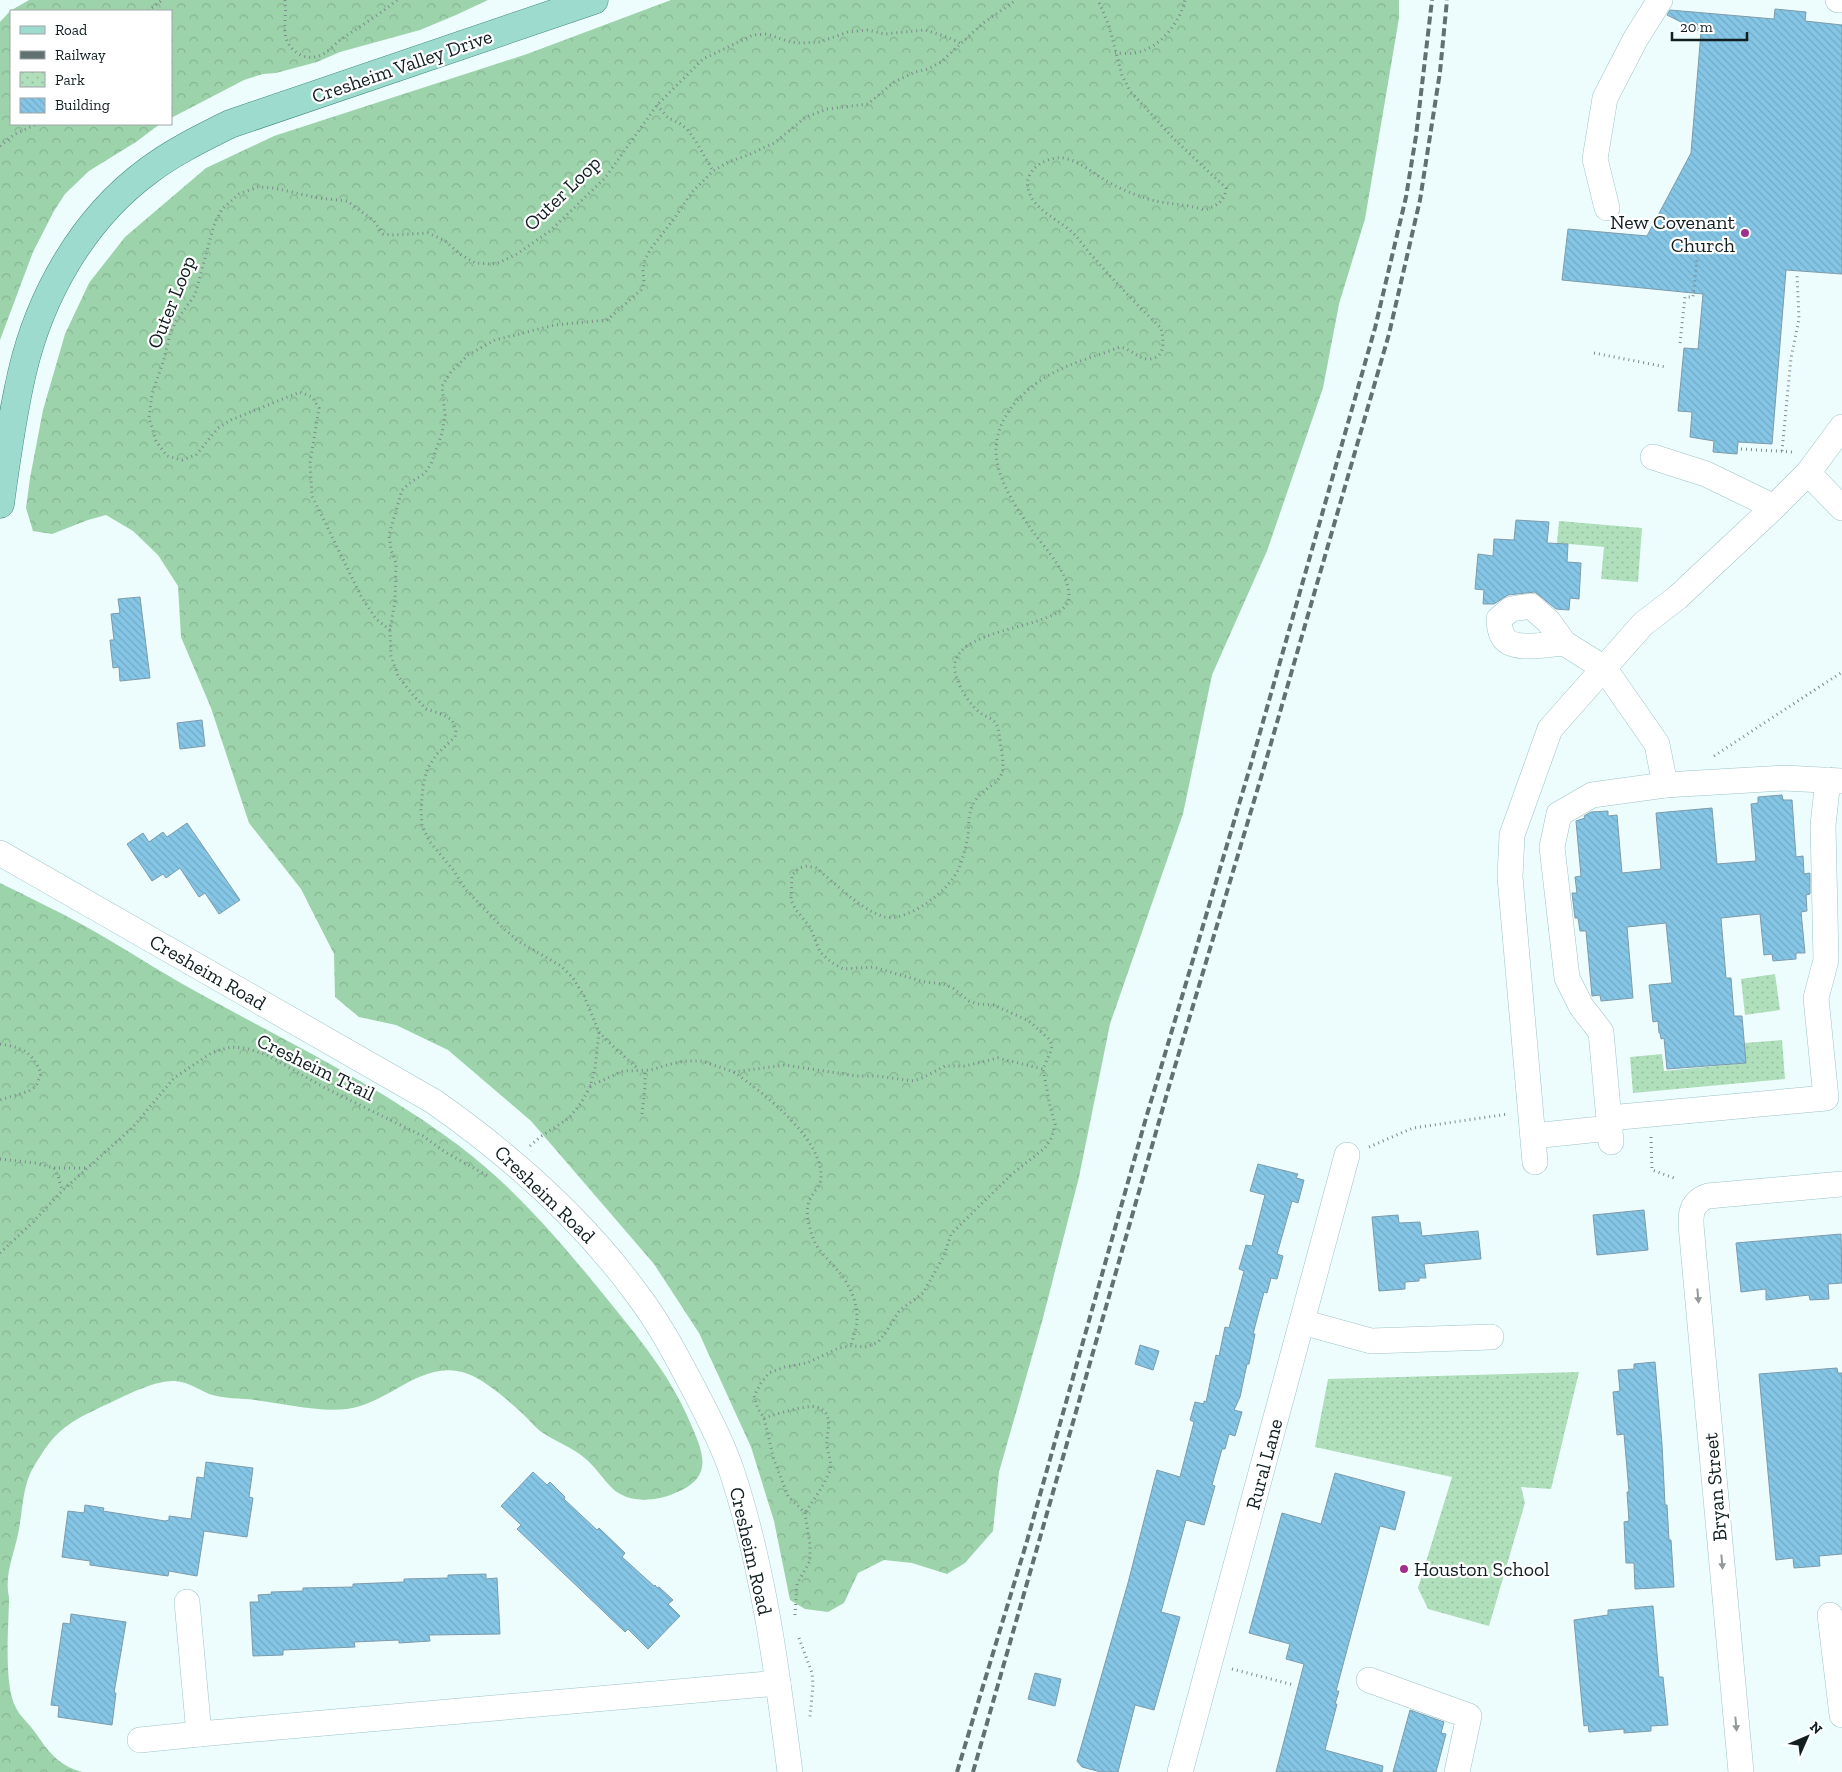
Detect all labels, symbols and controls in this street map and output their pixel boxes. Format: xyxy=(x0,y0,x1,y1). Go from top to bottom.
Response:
legend xyxy=(10,10,172,125)
scale bar xyxy=(1672,10,1747,42)
text: 20 m xyxy=(1680,18,1713,36)
text: Road xyxy=(55,21,88,39)
street label: Cresheim Valley Drive xyxy=(309,24,495,108)
text: Railway xyxy=(55,46,106,64)
text: Park xyxy=(55,71,85,89)
text: Building xyxy=(55,96,110,114)
street label: Outer Loop xyxy=(519,150,605,236)
place label: New Covenant Church xyxy=(1610,210,1736,257)
marker: New Covenant Church xyxy=(1739,227,1751,239)
street label: Outer Loop xyxy=(142,252,200,352)
street label: Cresheim Road xyxy=(145,929,271,1015)
street label: Cresheim Trail xyxy=(253,1028,379,1106)
street label: Cresheim Road xyxy=(490,1140,600,1248)
one-way arrow xyxy=(1694,1288,1702,1304)
street label: Rural Lane xyxy=(1240,1416,1288,1512)
street label: Bryan Street xyxy=(1698,1431,1732,1542)
street label: Cresheim Road xyxy=(725,1485,777,1617)
one-way arrow xyxy=(1718,1555,1726,1571)
place label: Houston School xyxy=(1414,1557,1550,1581)
marker: Houston School xyxy=(1398,1563,1410,1575)
north arrow xyxy=(1782,1712,1832,1762)
one-way arrow xyxy=(1733,1716,1741,1732)
text: N xyxy=(1806,1718,1826,1738)

